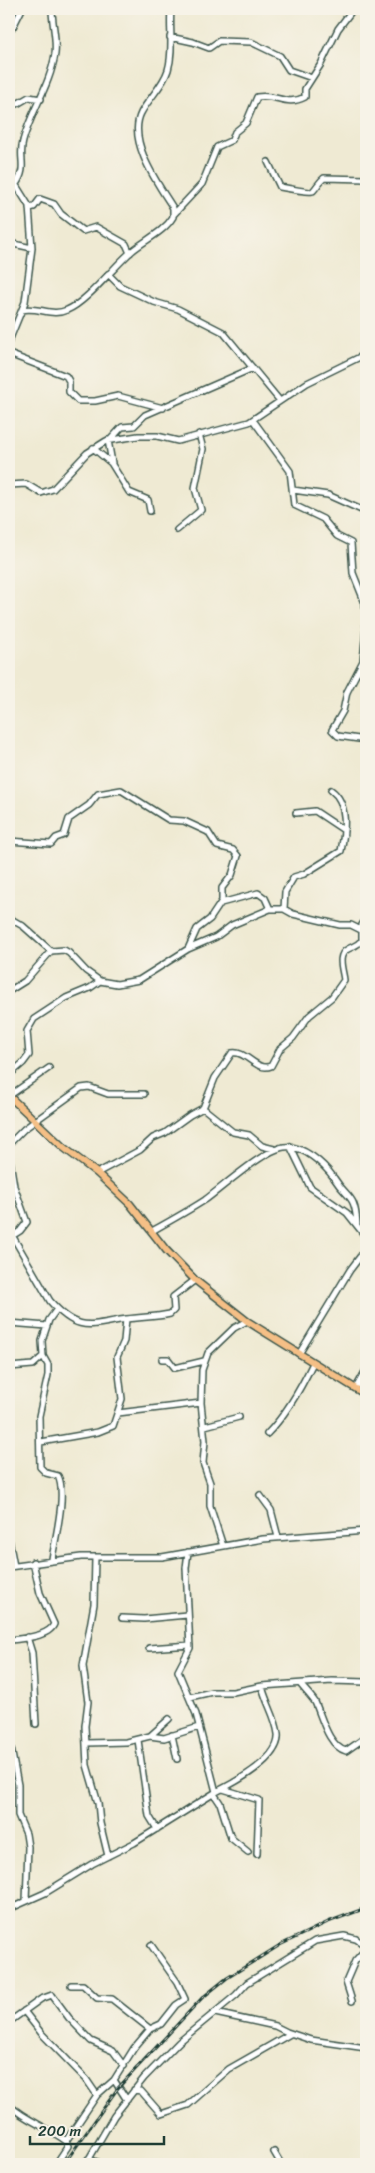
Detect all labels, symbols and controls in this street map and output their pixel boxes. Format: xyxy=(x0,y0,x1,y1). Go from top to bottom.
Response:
scale bar xyxy=(30,2113,164,2145)
text: 200 m xyxy=(38,2118,82,2144)

